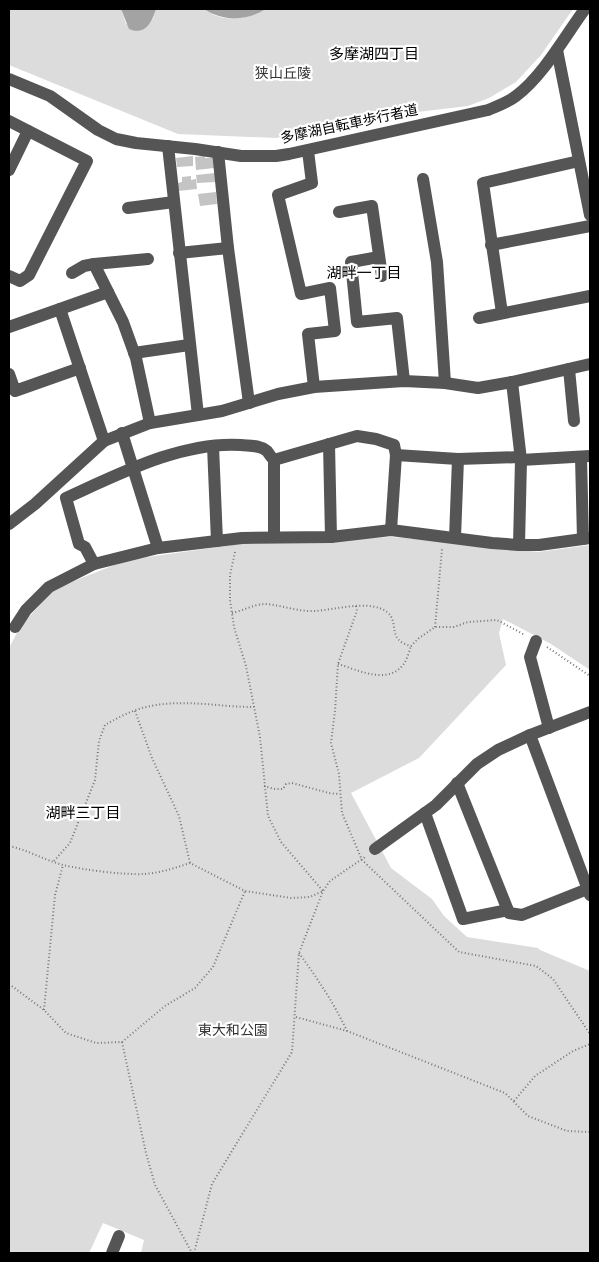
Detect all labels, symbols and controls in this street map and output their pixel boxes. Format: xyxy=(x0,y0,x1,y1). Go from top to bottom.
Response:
district label: 多摩湖四丁目 xyxy=(329,42,419,65)
park label: 狭山丘陵 xyxy=(255,62,311,83)
street label: 多摩湖自転車歩行者道 xyxy=(278,98,420,148)
district label: 湖畔一丁目 xyxy=(326,261,402,284)
district label: 湖畔三丁目 xyxy=(45,801,121,824)
park label: 東大和公園 xyxy=(198,1019,268,1040)

